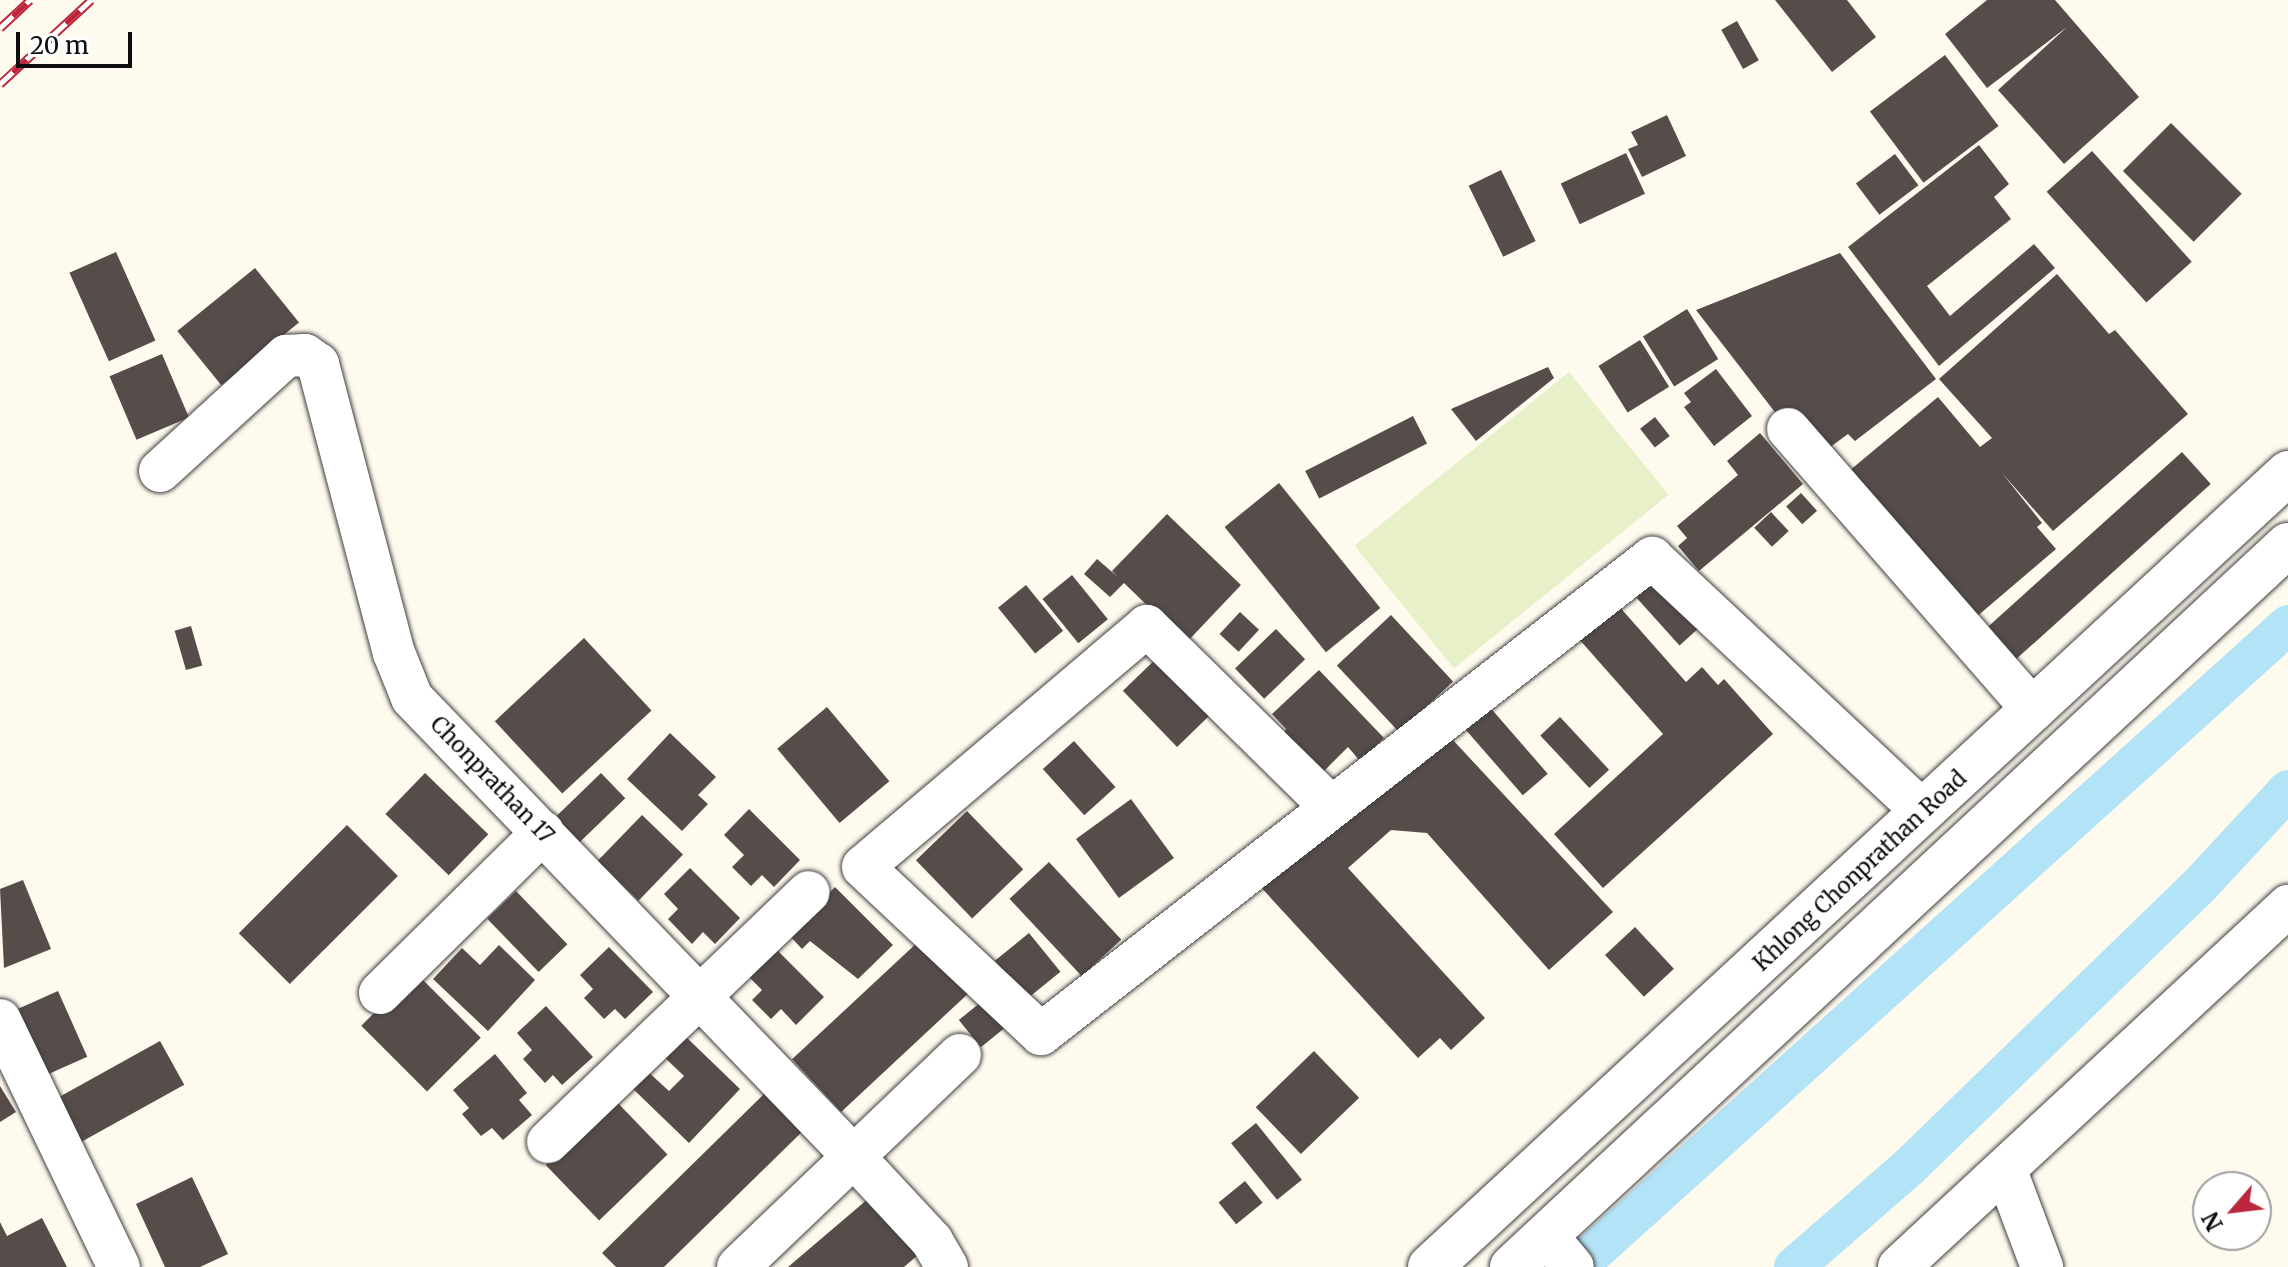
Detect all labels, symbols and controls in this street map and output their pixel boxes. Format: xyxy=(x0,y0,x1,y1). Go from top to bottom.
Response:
scale bar xyxy=(20,16,136,66)
text: 20 m xyxy=(30,30,89,61)
street label: Chonprathan 17 xyxy=(425,711,559,849)
street label: Khlong Chonprathan Road xyxy=(1748,765,1972,977)
north arrow xyxy=(2192,1171,2272,1251)
text: N xyxy=(2196,1207,2229,1236)

